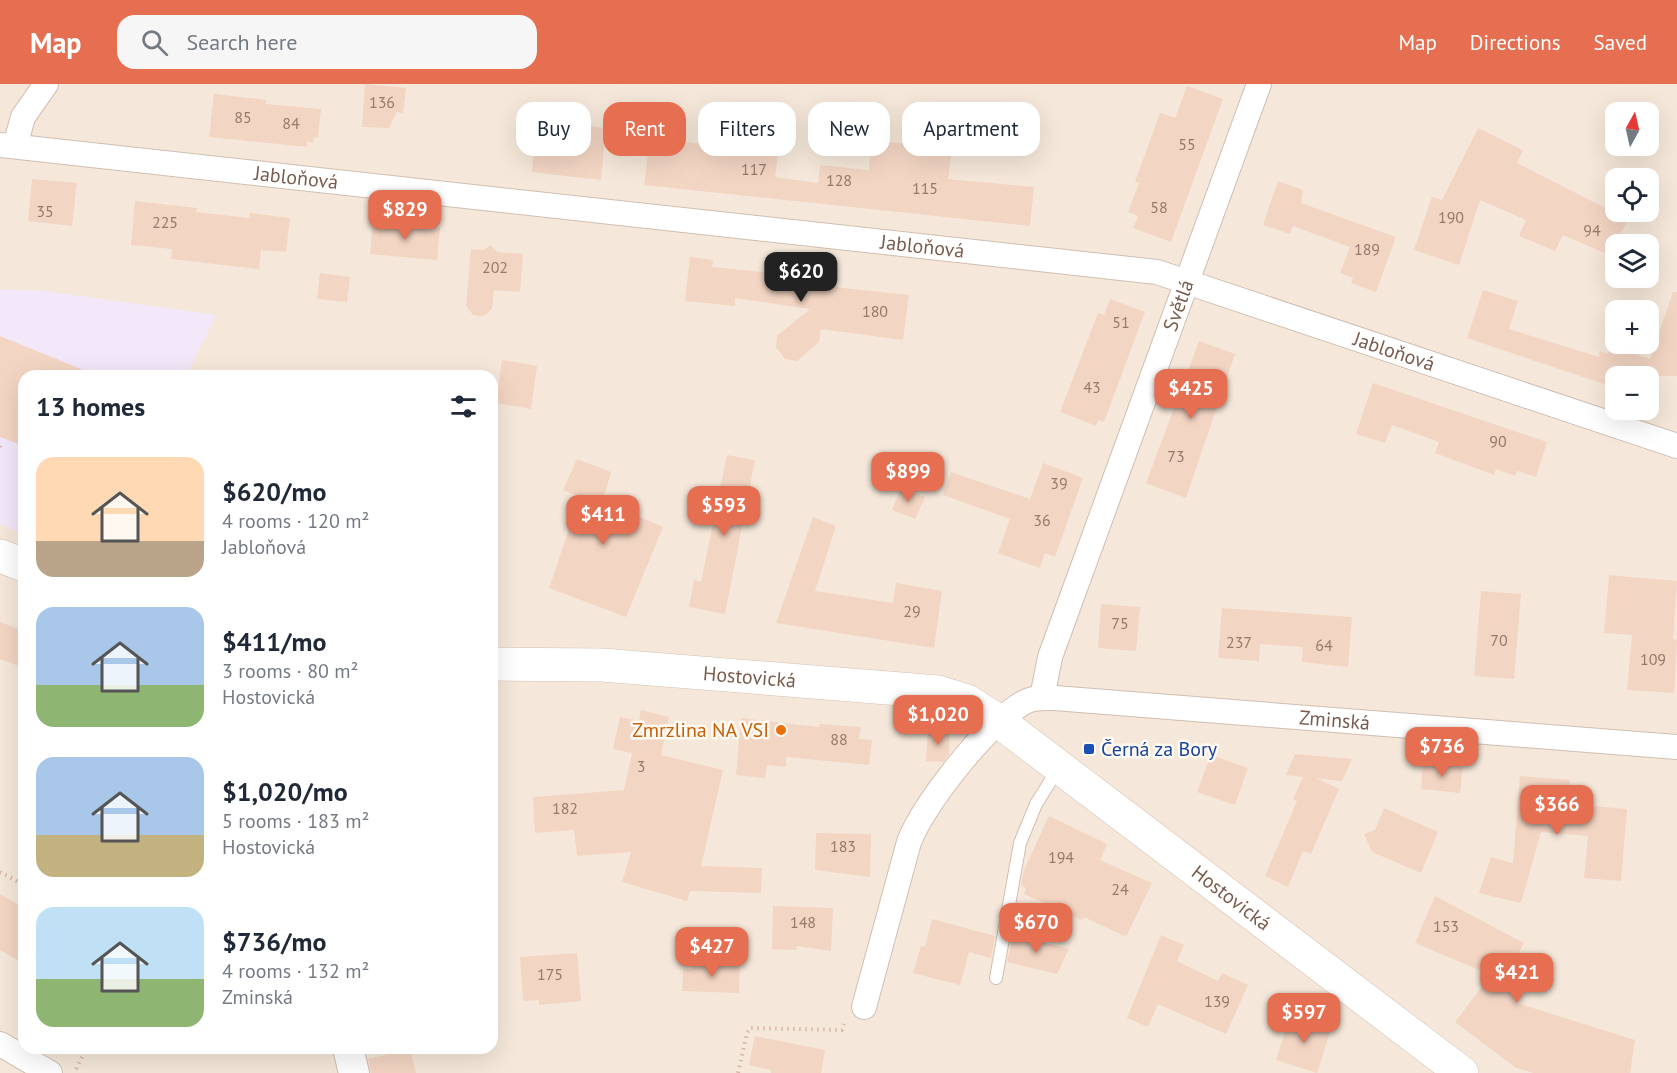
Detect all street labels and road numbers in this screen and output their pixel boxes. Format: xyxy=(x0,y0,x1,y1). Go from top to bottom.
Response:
street label: Jabloňová xyxy=(252,160,339,195)
street label: Jabloňová xyxy=(878,229,966,264)
street label: Světlá xyxy=(1157,276,1199,335)
street label: Jabloňová xyxy=(1349,325,1438,377)
street label: Hostovická xyxy=(702,660,797,694)
street label: Zminská xyxy=(1298,704,1371,736)
street label: Hostovická xyxy=(1186,859,1276,936)

